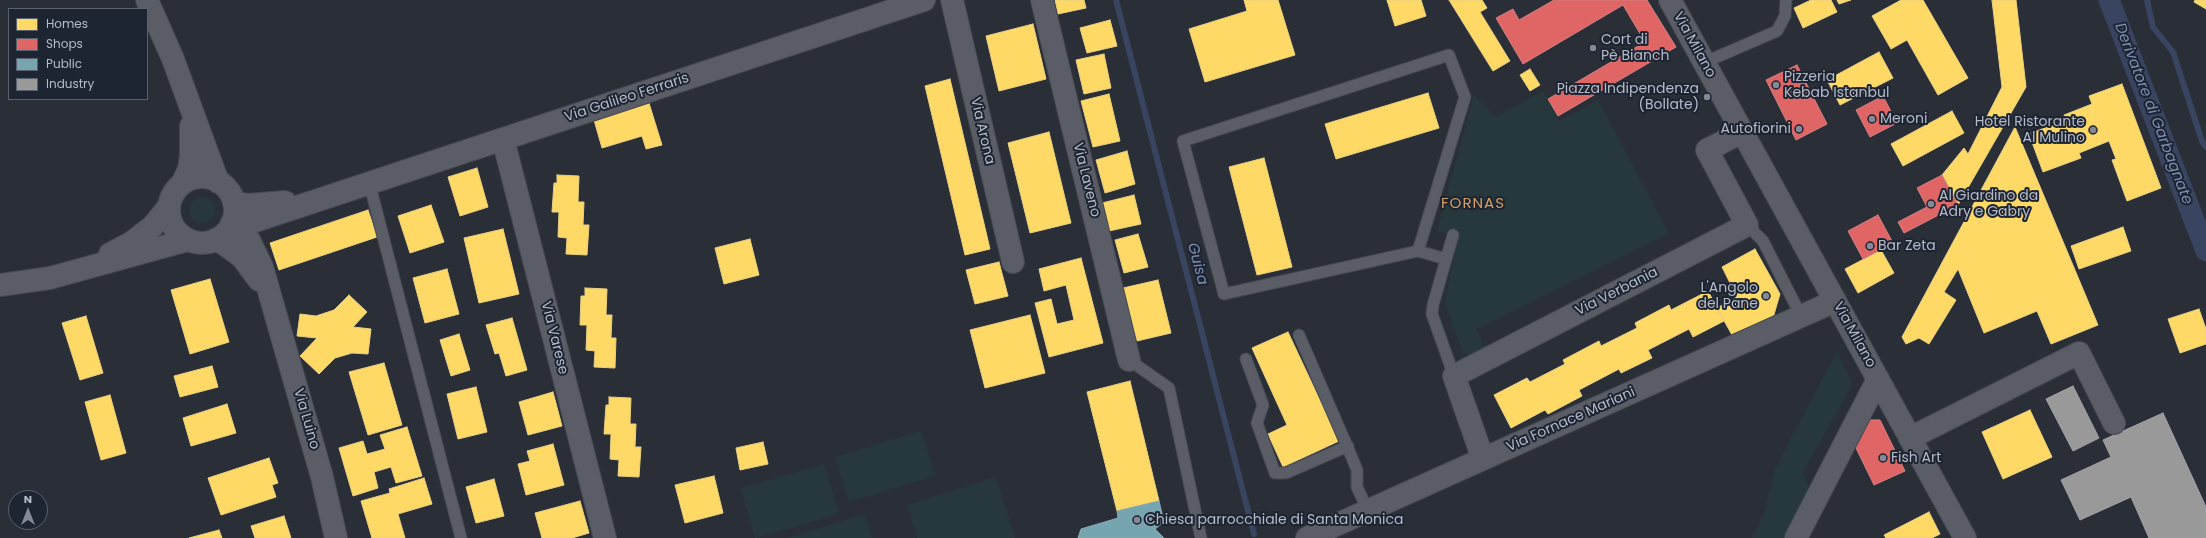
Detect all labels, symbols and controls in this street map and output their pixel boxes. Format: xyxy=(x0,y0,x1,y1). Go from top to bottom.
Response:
legend xyxy=(8,8,148,100)
street label: Via Milano xyxy=(1669,9,1719,81)
text: Homes xyxy=(46,15,88,32)
water label: Derivatore di Garbagnate xyxy=(2110,21,2196,207)
place label: Cort di Pè Bianch xyxy=(1601,32,1669,64)
text: Shops xyxy=(46,35,83,52)
marker: Cort di Pè Bianch xyxy=(1588,43,1598,53)
text: Public xyxy=(46,55,82,72)
place label: Pizzeria Kebab Istanbul xyxy=(1784,69,1889,102)
street label: Via Galileo Ferraris xyxy=(563,70,691,126)
text: Industry xyxy=(46,75,94,92)
marker: Pizzeria Kebab Istanbul xyxy=(1771,80,1781,90)
place label: Piazza Indipendenza (Bollate) xyxy=(1557,81,1699,114)
marker: Piazza Indipendenza (Bollate) xyxy=(1702,92,1712,102)
street label: Via Arona xyxy=(966,96,998,166)
place label: Meroni xyxy=(1880,111,1927,127)
marker: Meroni xyxy=(1867,114,1877,124)
place label: Hotel Ristorante Al Mulino xyxy=(1975,114,2085,146)
place label: Autofiorini xyxy=(1720,121,1791,137)
marker: Autofiorini xyxy=(1794,124,1804,134)
marker: Hotel Ristorante Al Mulino xyxy=(2088,125,2098,135)
street label: Via Laveno xyxy=(1069,141,1103,219)
place label: Al Giardino da Adry e Gabry xyxy=(1939,188,2038,220)
district label: FORNAS xyxy=(1441,195,1505,213)
marker: Al Giardino da Adry e Gabry xyxy=(1926,199,1936,209)
place label: Bar Zeta xyxy=(1878,238,1936,254)
water label: Guisa xyxy=(1183,241,1211,287)
marker: Bar Zeta xyxy=(1865,241,1875,251)
street label: Via Verbania xyxy=(1573,264,1661,320)
place label: L'Angolo del Pane xyxy=(1697,280,1758,312)
marker: L'Angolo del Pane xyxy=(1761,291,1771,301)
street label: Via Milano xyxy=(1829,299,1879,371)
street label: Via Varese xyxy=(537,300,571,376)
street label: Via Fornace Mariani xyxy=(1504,384,1638,456)
street label: Via Luino xyxy=(289,387,323,451)
place label: Fish Art xyxy=(1891,450,1941,466)
marker: Fish Art xyxy=(1878,453,1888,463)
north arrow xyxy=(8,490,48,530)
text: N xyxy=(24,491,32,507)
place label: Chiesa parrocchiale di Santa Monica xyxy=(1145,512,1403,528)
marker: Chiesa parrocchiale di Santa Monica xyxy=(1132,515,1142,525)

